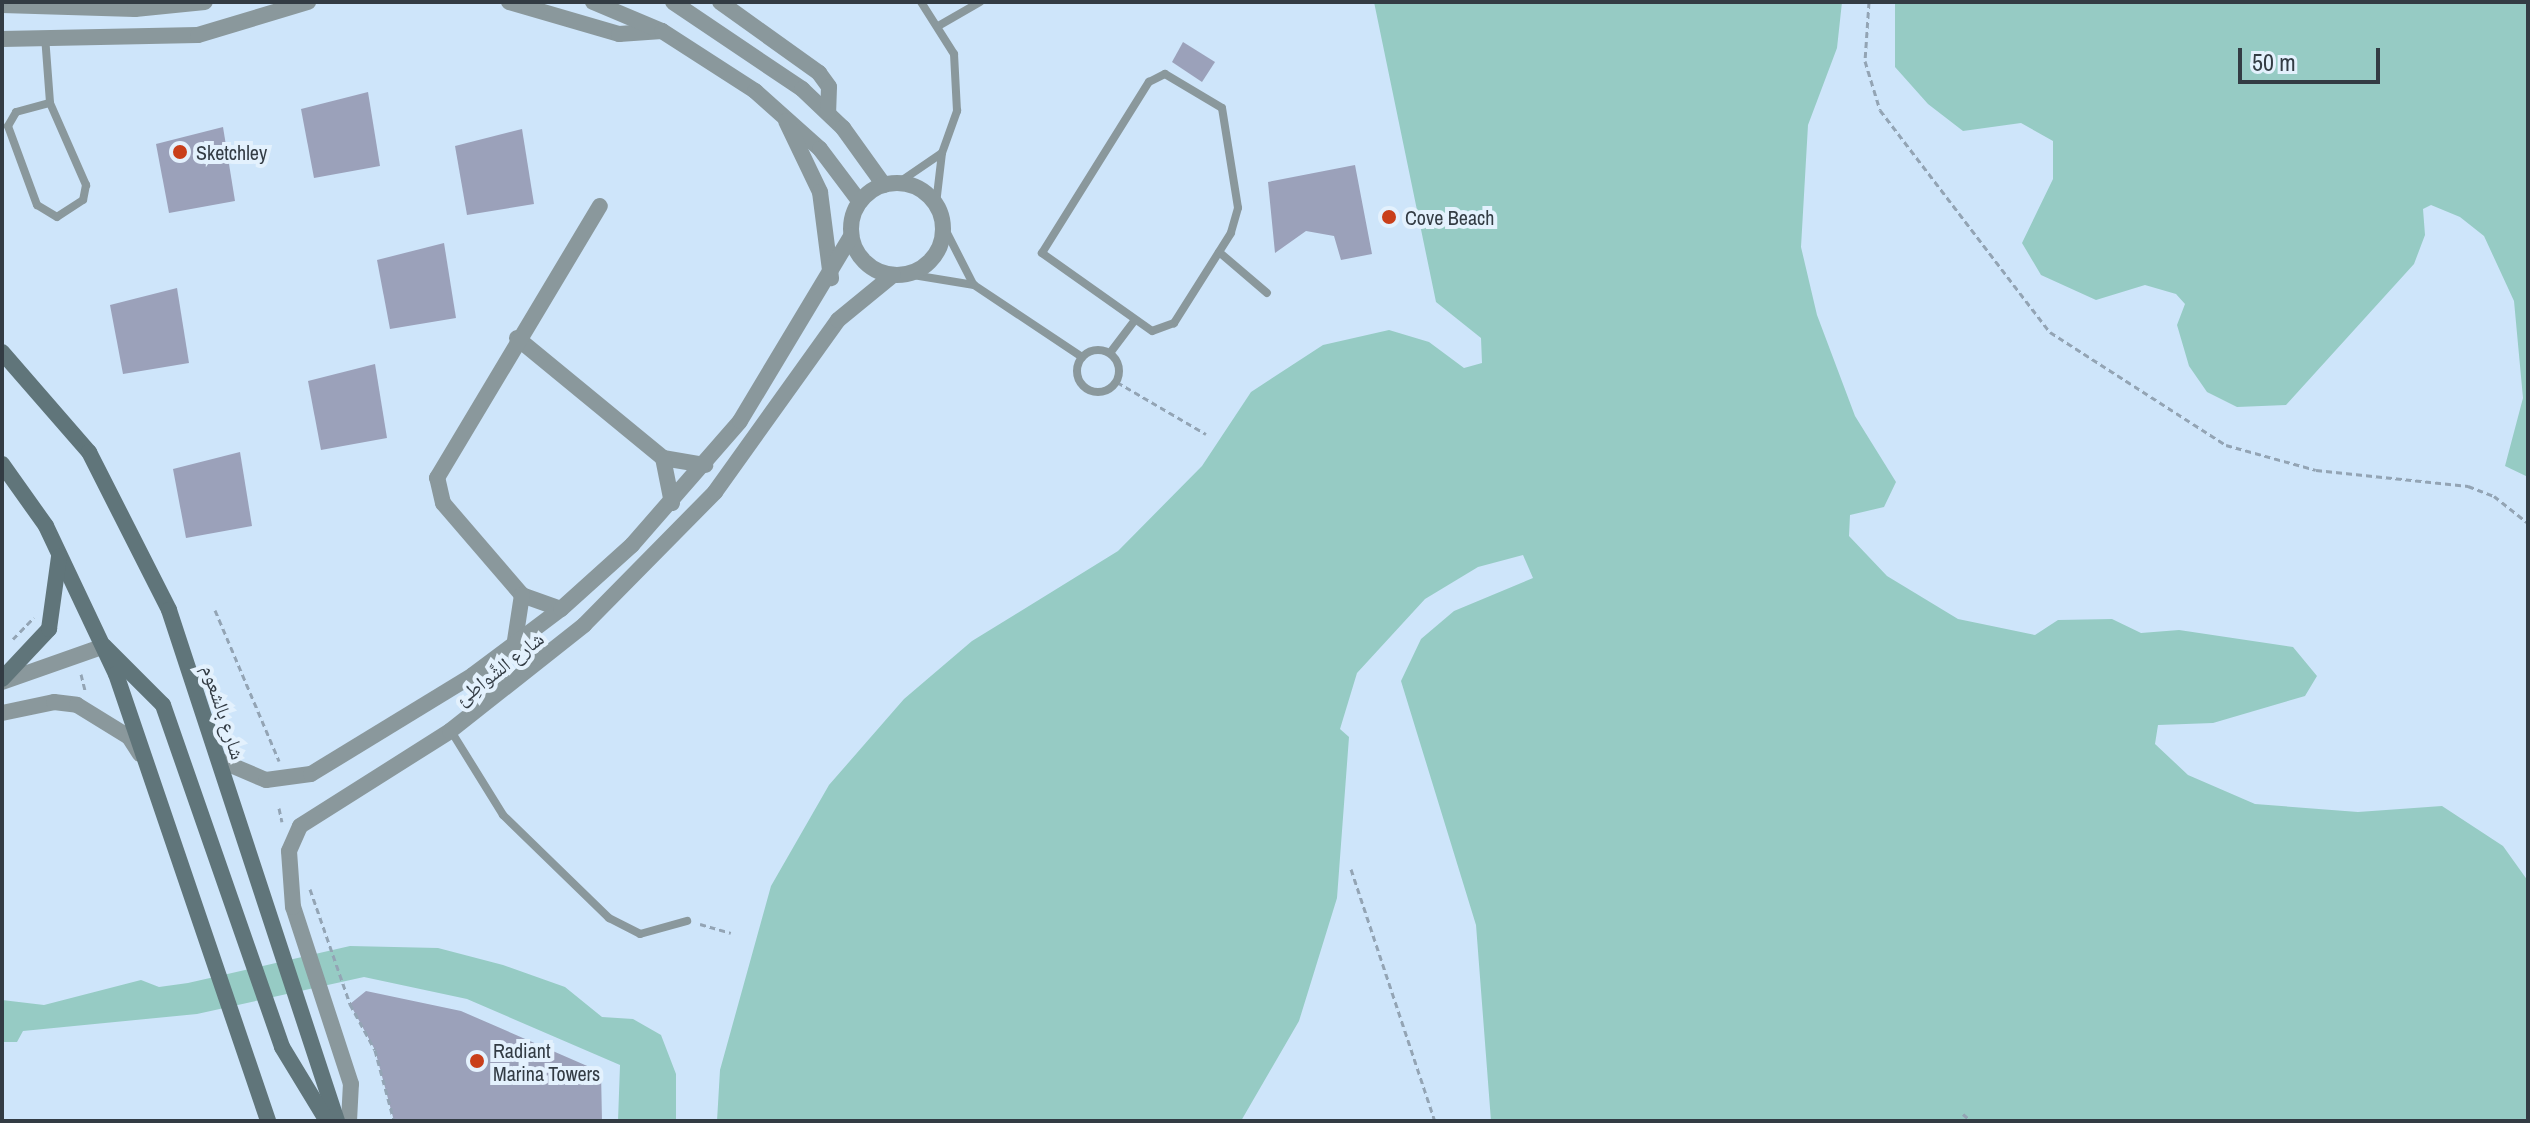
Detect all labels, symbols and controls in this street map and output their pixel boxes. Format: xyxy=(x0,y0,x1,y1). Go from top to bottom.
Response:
scale bar xyxy=(2242,32,2384,82)
text: 50 m xyxy=(2252,46,2296,78)
place label: Sketchley xyxy=(196,140,267,164)
marker: Sketchley xyxy=(171,143,189,161)
place label: Cove Beach xyxy=(1405,205,1494,229)
marker: Cove Beach xyxy=(1380,208,1398,226)
street label: شارع الشَّواطِئ xyxy=(450,626,548,710)
street label: شارع بالشعوم xyxy=(197,662,251,762)
place label: Radiant Marina Towers xyxy=(493,1038,601,1085)
marker: Radiant Marina Towers xyxy=(468,1052,486,1070)

